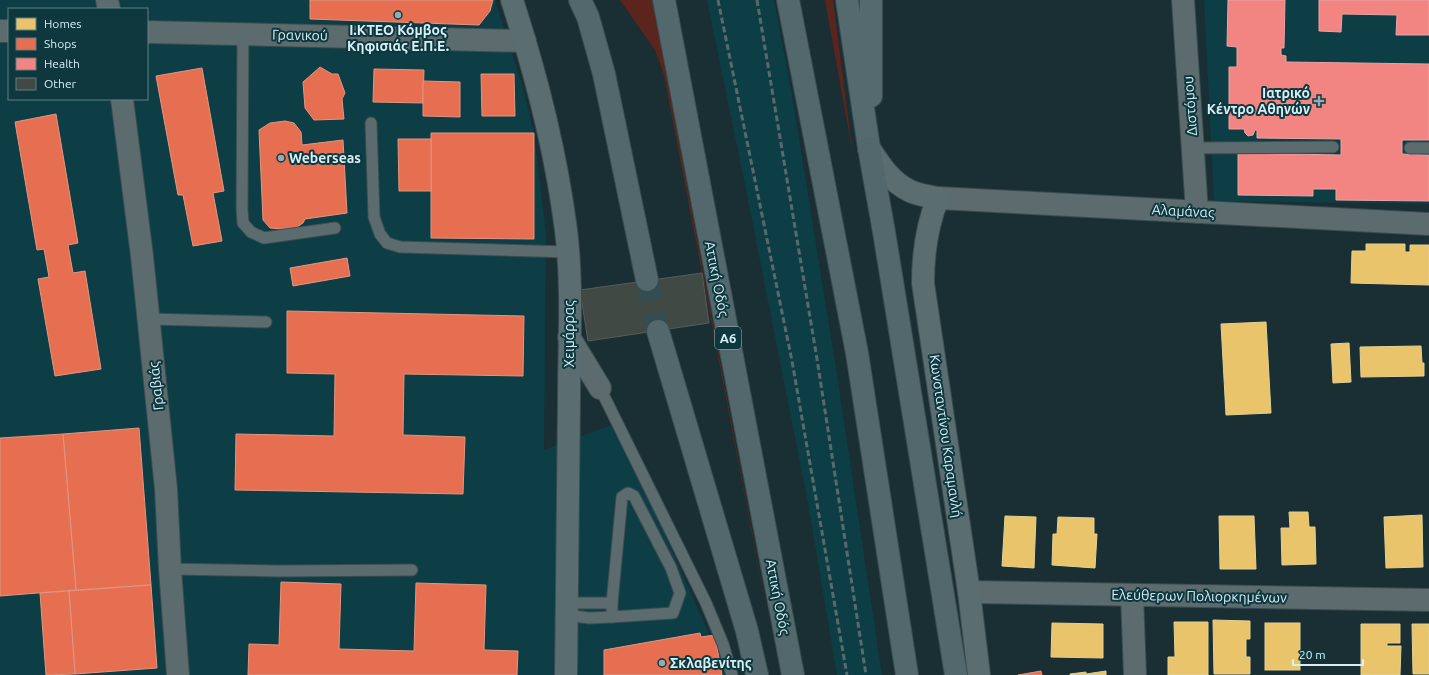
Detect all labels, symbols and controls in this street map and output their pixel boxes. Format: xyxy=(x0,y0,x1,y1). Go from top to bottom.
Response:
legend xyxy=(8,8,148,100)
marker: Ι.ΚΤΕΟ Κόμβος Κηφισιάς Ε.Π.Ε. xyxy=(393,10,403,20)
text: Homes xyxy=(44,17,82,30)
place label: Ι.ΚΤΕΟ Κόμβος Κηφισιάς Ε.Π.Ε. xyxy=(347,22,449,54)
street label: Γρανικού xyxy=(272,27,328,43)
text: Shops xyxy=(44,37,76,50)
text: Health xyxy=(44,57,80,70)
street label: Διστόμου xyxy=(1180,76,1200,136)
text: Other xyxy=(44,77,77,90)
place label: Ιατρικό Κέντρο Αθηνών xyxy=(1207,85,1311,117)
marker: Ιατρικό Κέντρο Αθηνών xyxy=(1313,95,1325,107)
place label: Weberseas xyxy=(289,150,361,166)
marker: Weberseas xyxy=(276,153,286,163)
street label: Αλαμάνας xyxy=(1151,201,1215,221)
street label: Αττική Οδός xyxy=(702,240,732,319)
street label: Χειμάρρας xyxy=(561,300,577,368)
road number: Α6 xyxy=(715,327,741,349)
street label: Κωνσταντίνου Καραμανλή xyxy=(927,353,965,519)
street label: Γραβιάς xyxy=(145,360,167,411)
street label: Αττική Οδός xyxy=(763,558,793,637)
street label: Ελεύθερων Πολιορκημένων xyxy=(1111,586,1287,606)
scale bar xyxy=(1293,641,1363,667)
text: 20 m xyxy=(1299,648,1326,661)
place label: Σκλαβενίτης xyxy=(670,655,752,671)
marker: Σκλαβενίτης xyxy=(657,658,667,668)

